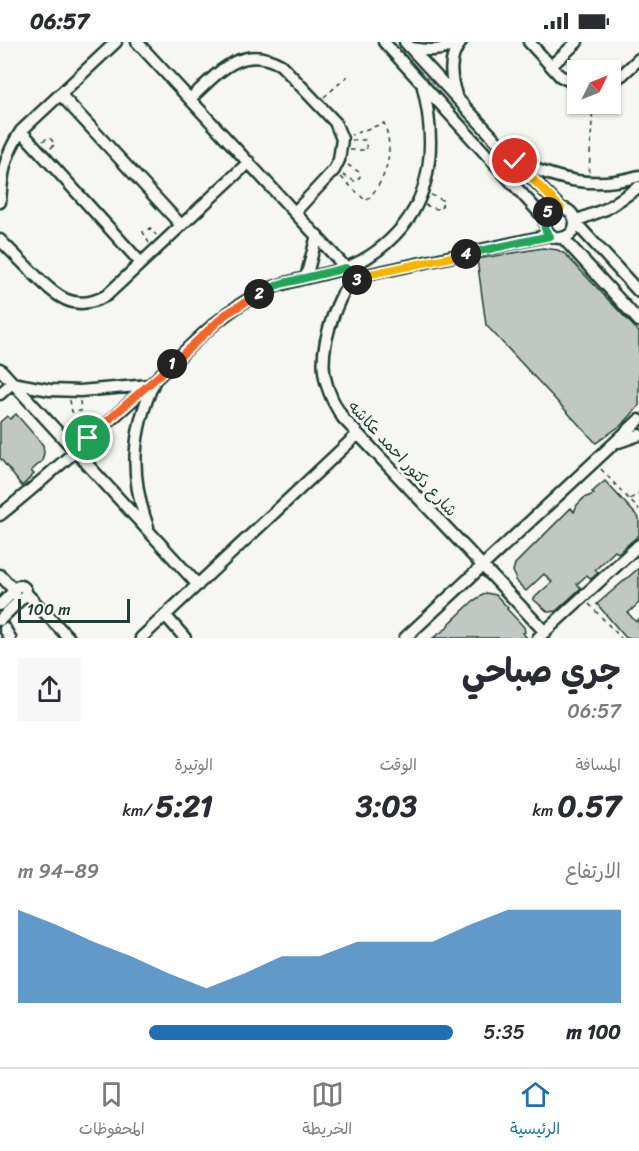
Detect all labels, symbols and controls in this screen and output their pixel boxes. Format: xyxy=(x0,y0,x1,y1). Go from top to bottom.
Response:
text: 06:57 xyxy=(30,2,89,41)
north arrow xyxy=(567,60,621,114)
map controls xyxy=(567,60,621,114)
pin xyxy=(489,135,540,186)
icon: check xyxy=(498,144,531,177)
pin: 5 xyxy=(533,197,563,227)
text: 5 xyxy=(543,197,553,226)
pin: 4 xyxy=(451,239,481,269)
text: 4 xyxy=(461,239,471,268)
pin: 3 xyxy=(342,265,372,295)
text: 3 xyxy=(353,265,361,294)
pin: 2 xyxy=(244,279,274,309)
text: 2 xyxy=(254,279,264,308)
pin: 1 xyxy=(157,349,187,379)
text: 1 xyxy=(169,349,175,378)
street label: شارع دكتور احمد عكاشه xyxy=(341,393,465,523)
pin xyxy=(62,412,113,463)
icon: arrive xyxy=(71,421,104,454)
text: 100 m xyxy=(27,595,71,624)
scale bar xyxy=(18,596,130,624)
text: جري صباحي xyxy=(462,642,621,700)
button: share xyxy=(18,658,81,721)
text: 06:57 xyxy=(567,694,621,729)
text: الوتيرة xyxy=(174,750,213,779)
text: الوقت xyxy=(380,750,417,779)
text: المسافة xyxy=(575,750,621,779)
text: 5:21 xyxy=(155,779,213,833)
text: 3:03 xyxy=(356,779,417,833)
text: 0.57 xyxy=(558,779,621,833)
text: /km xyxy=(123,796,155,825)
text: km xyxy=(533,796,558,825)
text: 89–94 m xyxy=(18,854,99,889)
text: الارتفاع xyxy=(565,854,621,889)
text: 5:35 xyxy=(484,1015,525,1050)
text: 100 m xyxy=(567,1015,621,1050)
tab: المحفوظات xyxy=(79,1078,145,1143)
tab: الخريطة xyxy=(302,1078,352,1143)
tab: الرئيسية xyxy=(510,1078,560,1143)

